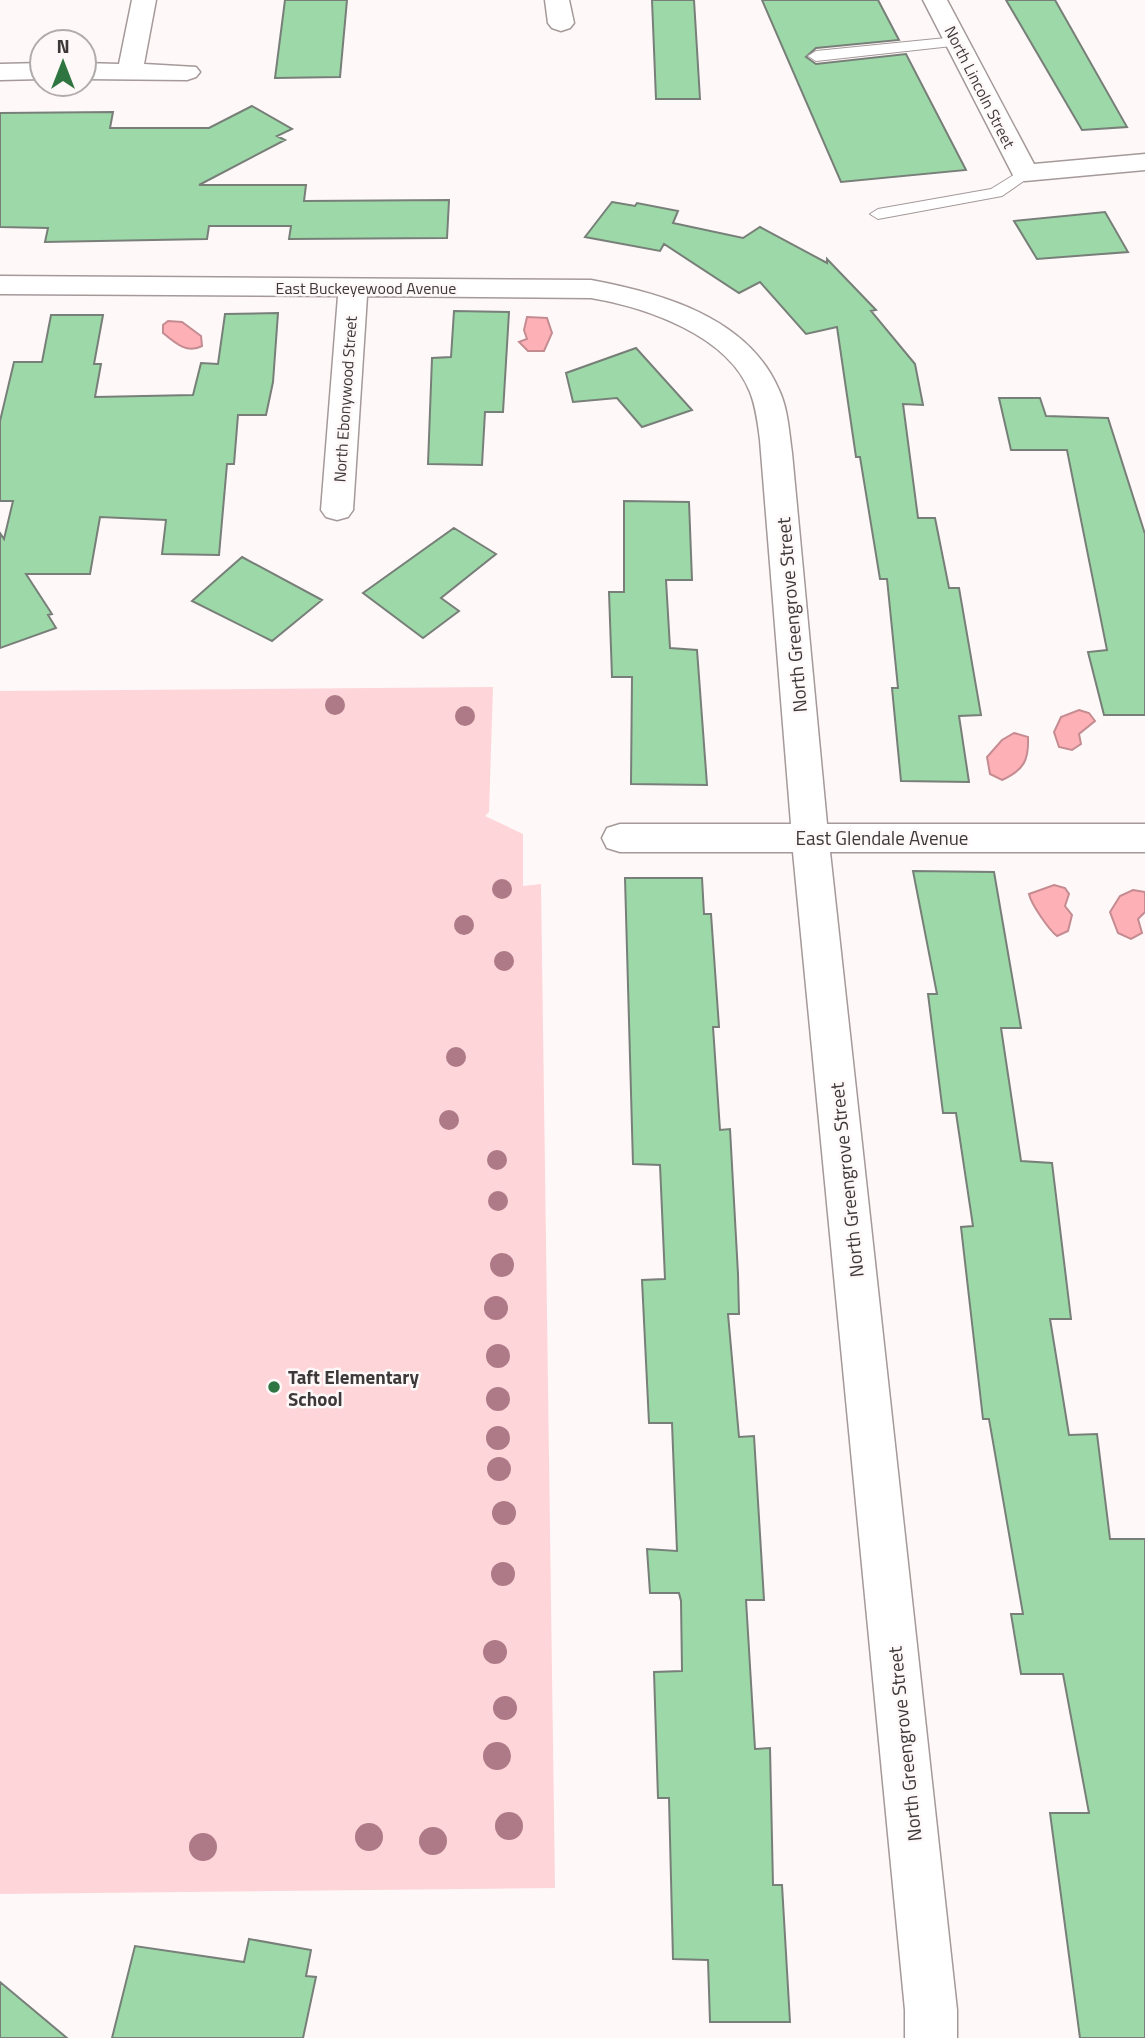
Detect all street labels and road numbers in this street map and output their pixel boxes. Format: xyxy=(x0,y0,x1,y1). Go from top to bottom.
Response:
street label: North Lincoln Street xyxy=(939,22,1021,153)
street label: East Buckeyewood Avenue xyxy=(276,276,456,300)
street label: North Ebonywood Street xyxy=(327,315,363,483)
street label: North Greengrove Street xyxy=(768,516,814,714)
street label: East Glendale Avenue xyxy=(796,823,968,852)
street label: North Greengrove Street xyxy=(821,1081,871,1279)
street label: North Greengrove Street xyxy=(879,1645,929,1843)

